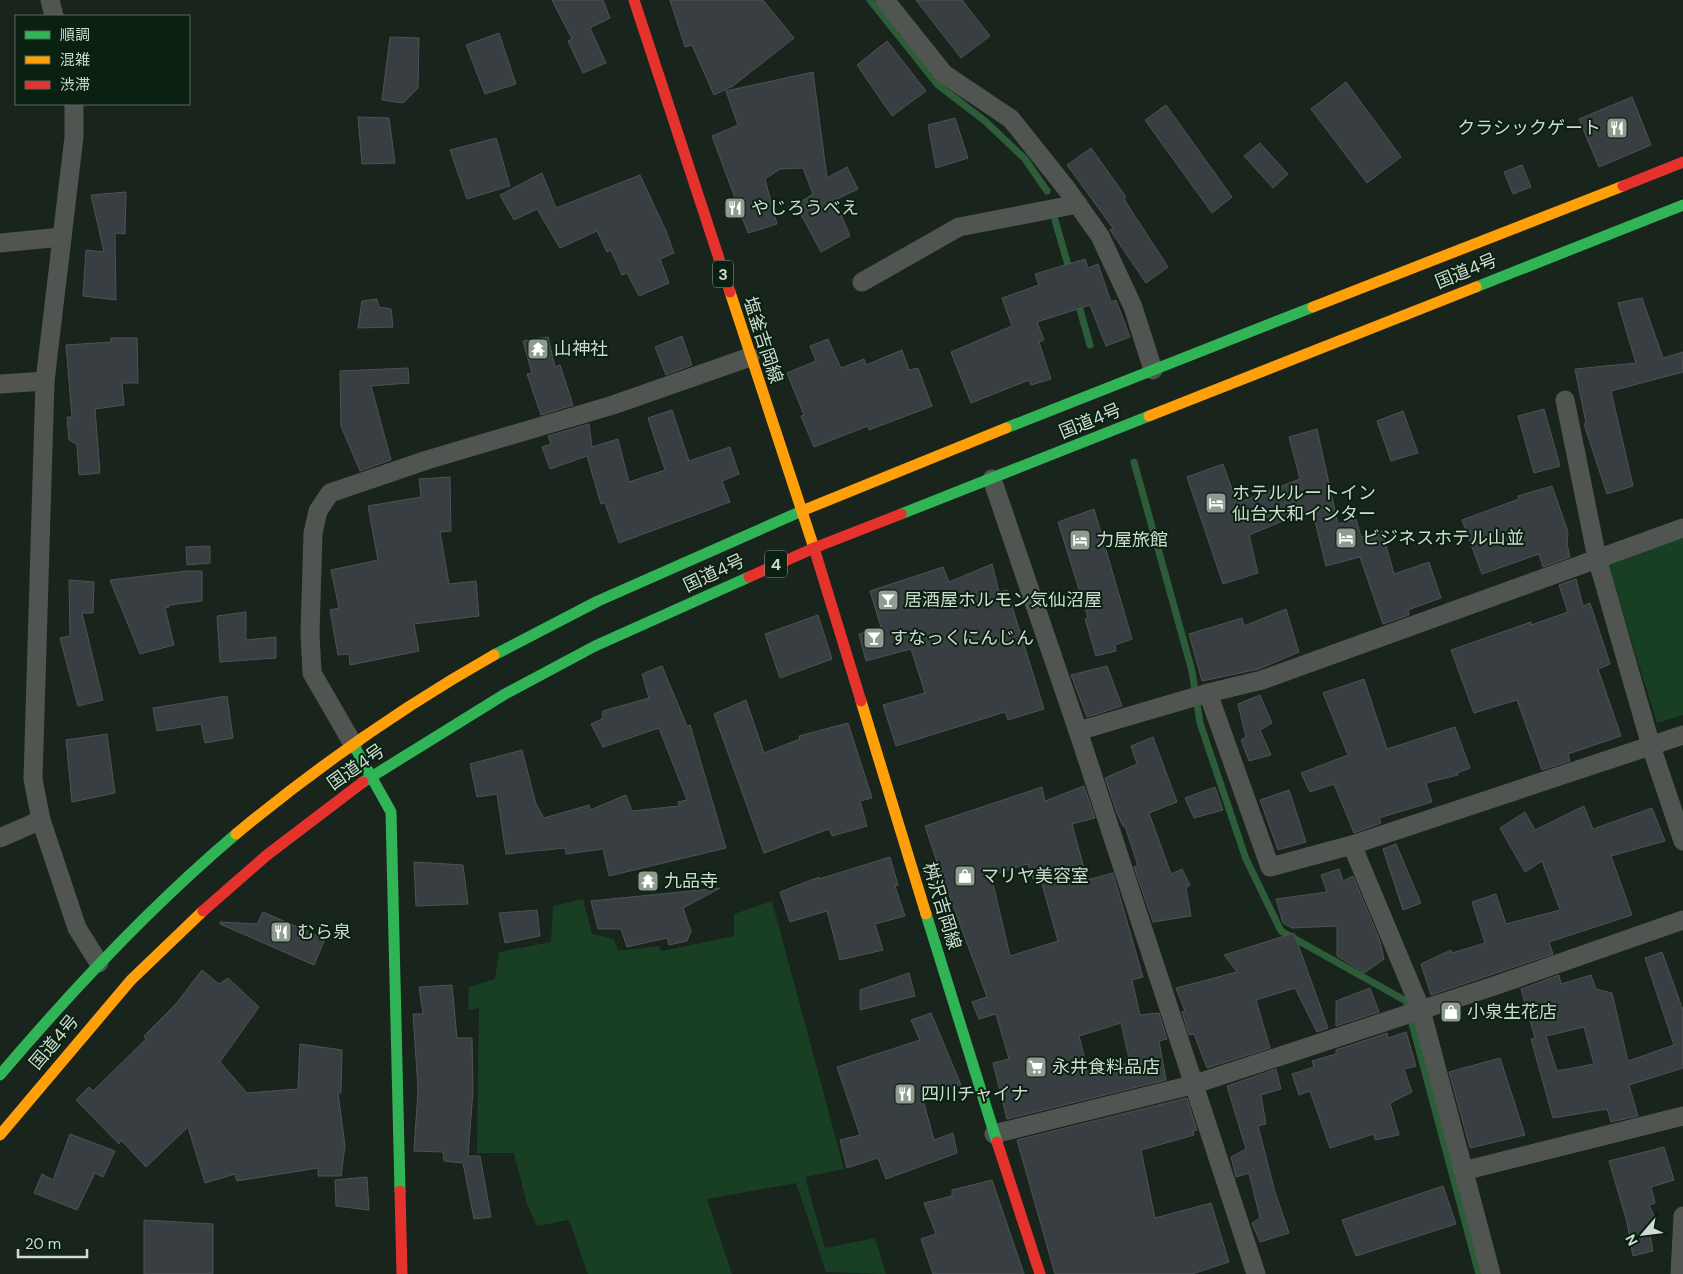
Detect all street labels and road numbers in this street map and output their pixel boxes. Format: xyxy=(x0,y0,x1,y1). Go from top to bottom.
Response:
street label: 国道4号 xyxy=(1431,248,1501,294)
road number: 3 xyxy=(713,260,733,288)
street label: 塩釜吉岡線 xyxy=(738,293,788,387)
street label: 国道4号 xyxy=(1055,398,1125,444)
street label: 国道4号 xyxy=(680,548,748,598)
road number: 4 xyxy=(765,550,787,578)
street label: 国道4号 xyxy=(323,739,389,795)
street label: 桝沢吉岡線 xyxy=(917,859,967,953)
street label: 国道4号 xyxy=(24,1009,84,1075)

